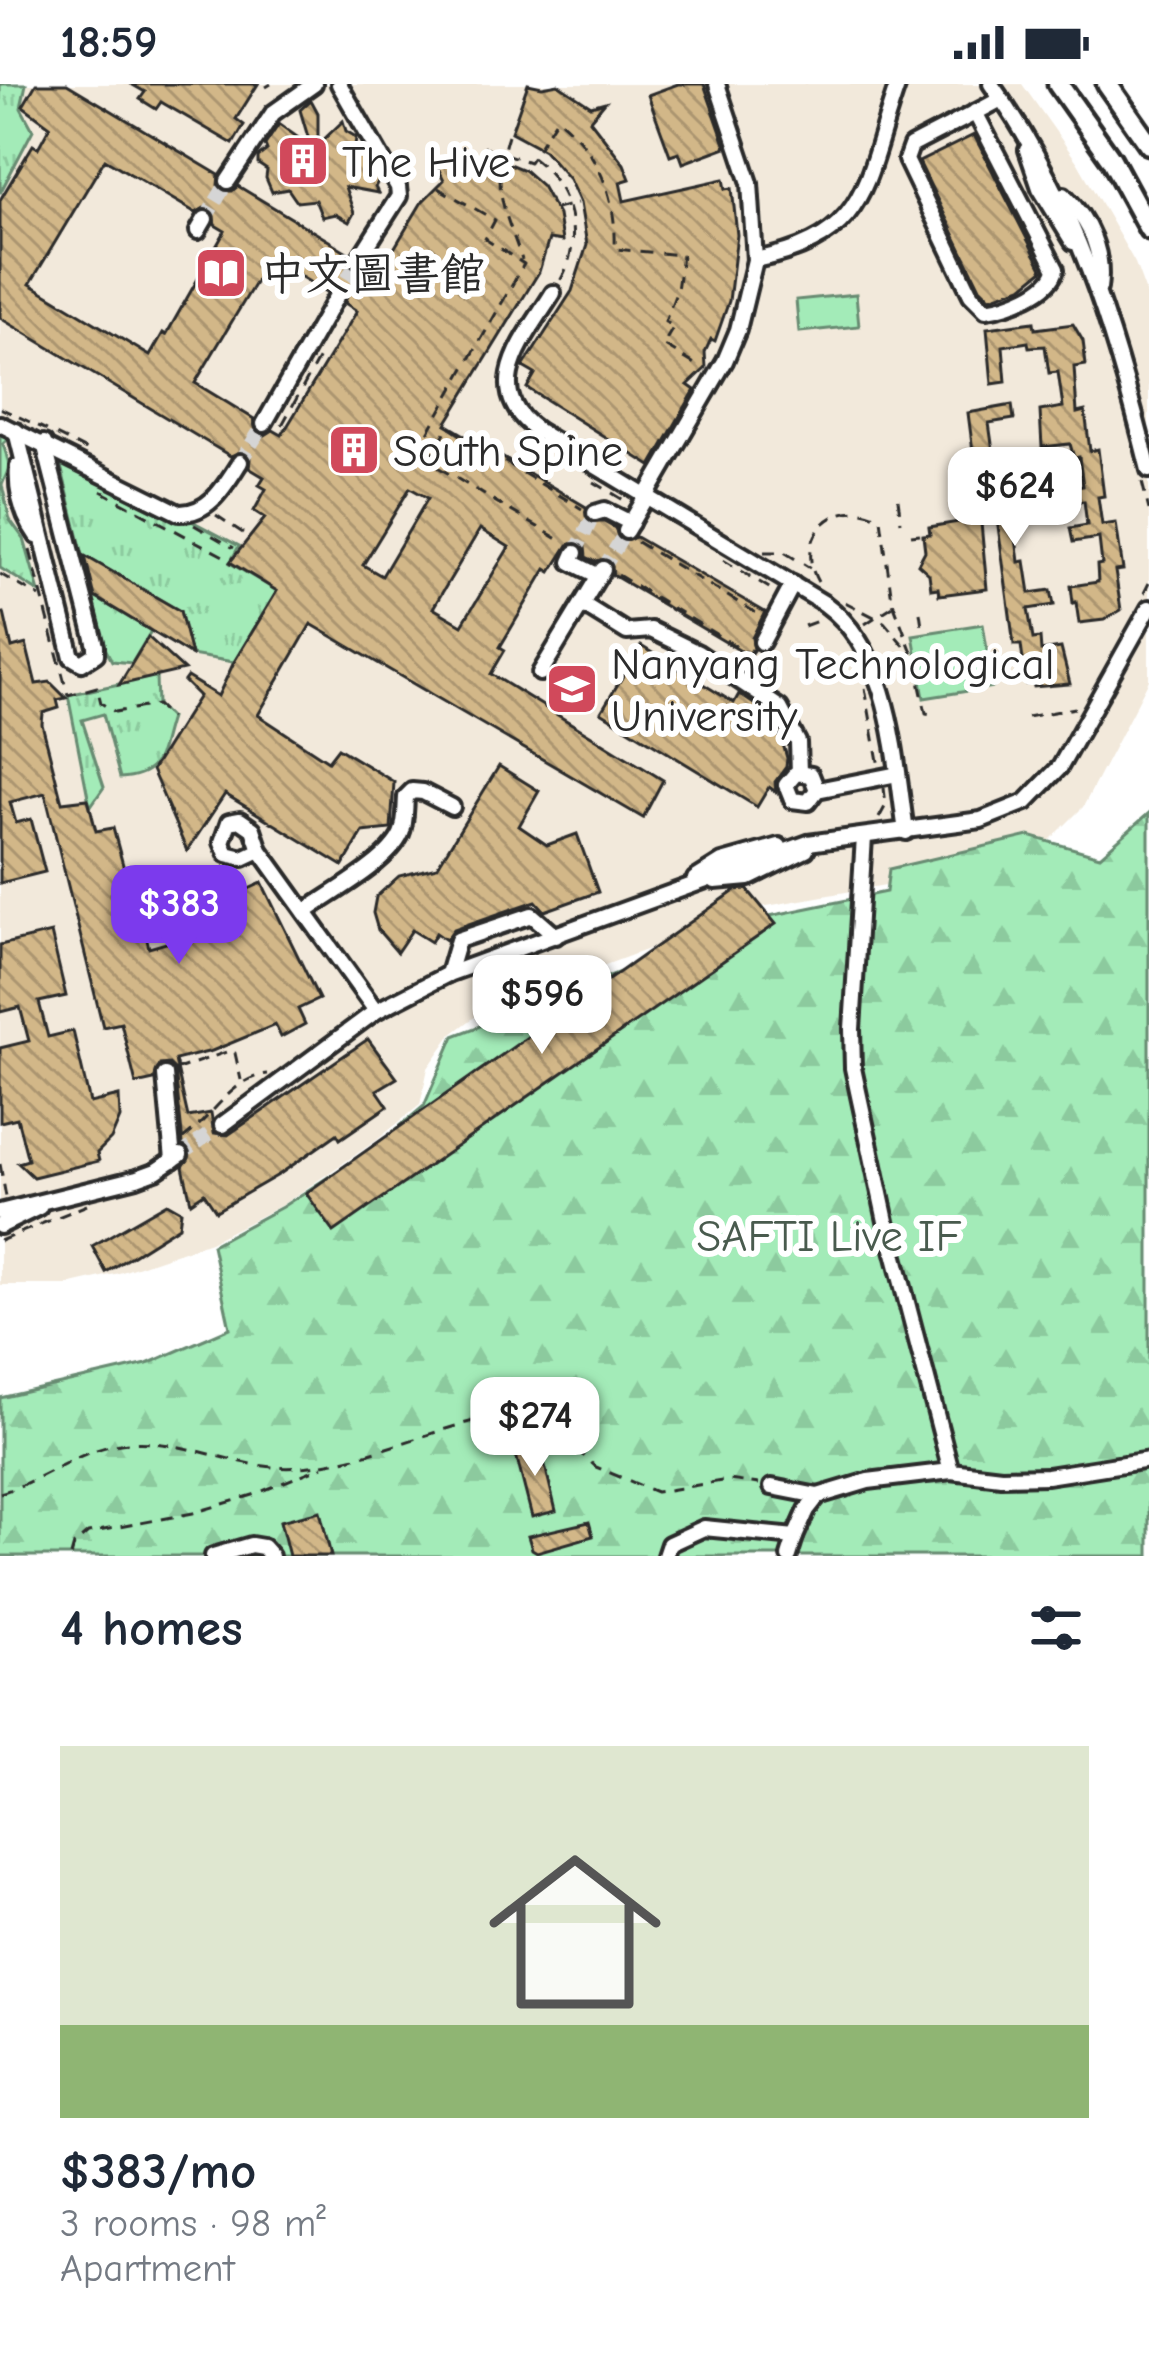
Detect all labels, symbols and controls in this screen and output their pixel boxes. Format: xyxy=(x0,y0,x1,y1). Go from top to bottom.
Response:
text: 18:59 xyxy=(60,16,157,68)
building icon: The Hive xyxy=(275,133,331,189)
place label: The Hive xyxy=(342,136,510,188)
library icon: 中文圖書館 xyxy=(193,245,249,301)
place label: 中文圖書館 xyxy=(260,248,485,300)
building icon: South Spine xyxy=(326,422,382,478)
place label: South Spine xyxy=(393,425,623,477)
pin: $624 xyxy=(944,447,1086,549)
text: $624 xyxy=(975,463,1055,508)
place label: Nanyang Technological University xyxy=(611,638,1055,742)
school or university icon: Nanyang Technological University xyxy=(544,661,600,717)
pin: $383 xyxy=(108,865,250,967)
text: $383 xyxy=(138,881,220,926)
pin: $596 xyxy=(471,955,613,1057)
text: $596 xyxy=(500,971,584,1016)
park label: SAFTI Live IF xyxy=(697,1210,961,1262)
pin: $274 xyxy=(464,1377,606,1479)
text: $274 xyxy=(497,1393,573,1438)
icon: filters xyxy=(1023,1595,1089,1661)
text: 4 homes xyxy=(60,1599,243,1658)
icon: home xyxy=(467,1824,683,2040)
text: $383/mo xyxy=(60,2142,256,2201)
text: 3 rooms · 98 m² xyxy=(60,2201,326,2246)
text: Apartment xyxy=(60,2246,235,2291)

